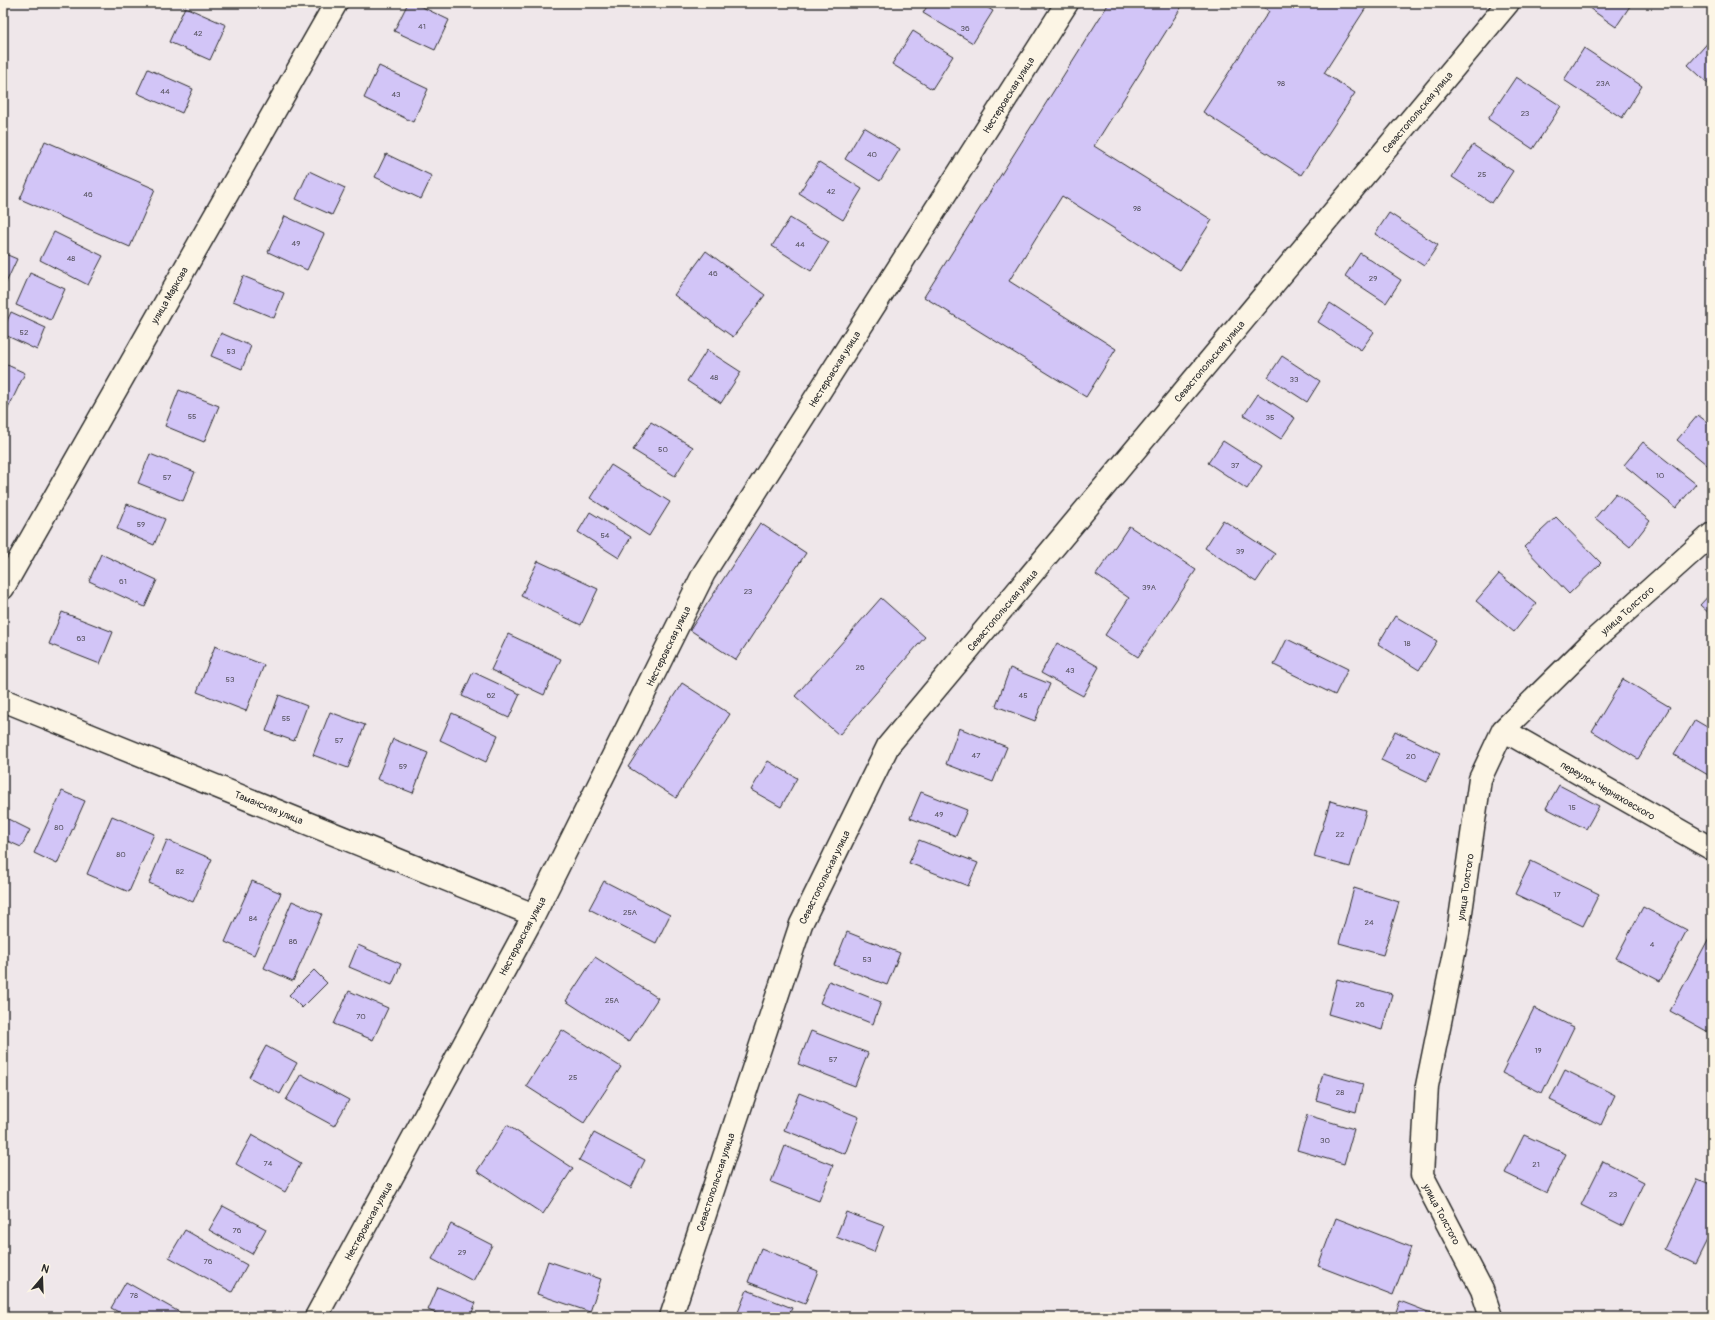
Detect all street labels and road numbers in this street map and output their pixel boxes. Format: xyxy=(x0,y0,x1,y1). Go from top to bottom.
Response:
street label: Нестеровская улица xyxy=(981,55,1037,136)
street label: Севастопольская улица xyxy=(1380,69,1456,156)
street label: улица Маркова xyxy=(148,265,191,327)
street label: Севастопольская улица xyxy=(1172,318,1248,405)
street label: Нестеровская улица xyxy=(807,329,863,410)
street label: Севастопольская улица xyxy=(965,567,1041,654)
street label: улица Толстого xyxy=(1598,583,1657,638)
street label: Нестеровская улица xyxy=(644,604,694,689)
street label: переулок Черняховского xyxy=(1558,759,1657,823)
street label: Таманская улица xyxy=(232,789,305,827)
street label: Севастопольская улица xyxy=(797,828,853,926)
street label: улица Толстого xyxy=(1455,852,1477,922)
street label: Нестеровская улица xyxy=(497,895,549,978)
street label: Севастопольская улица xyxy=(694,1131,738,1233)
street label: Нестеровская улица xyxy=(342,1180,396,1263)
street label: улица Толстого xyxy=(1420,1181,1463,1248)

